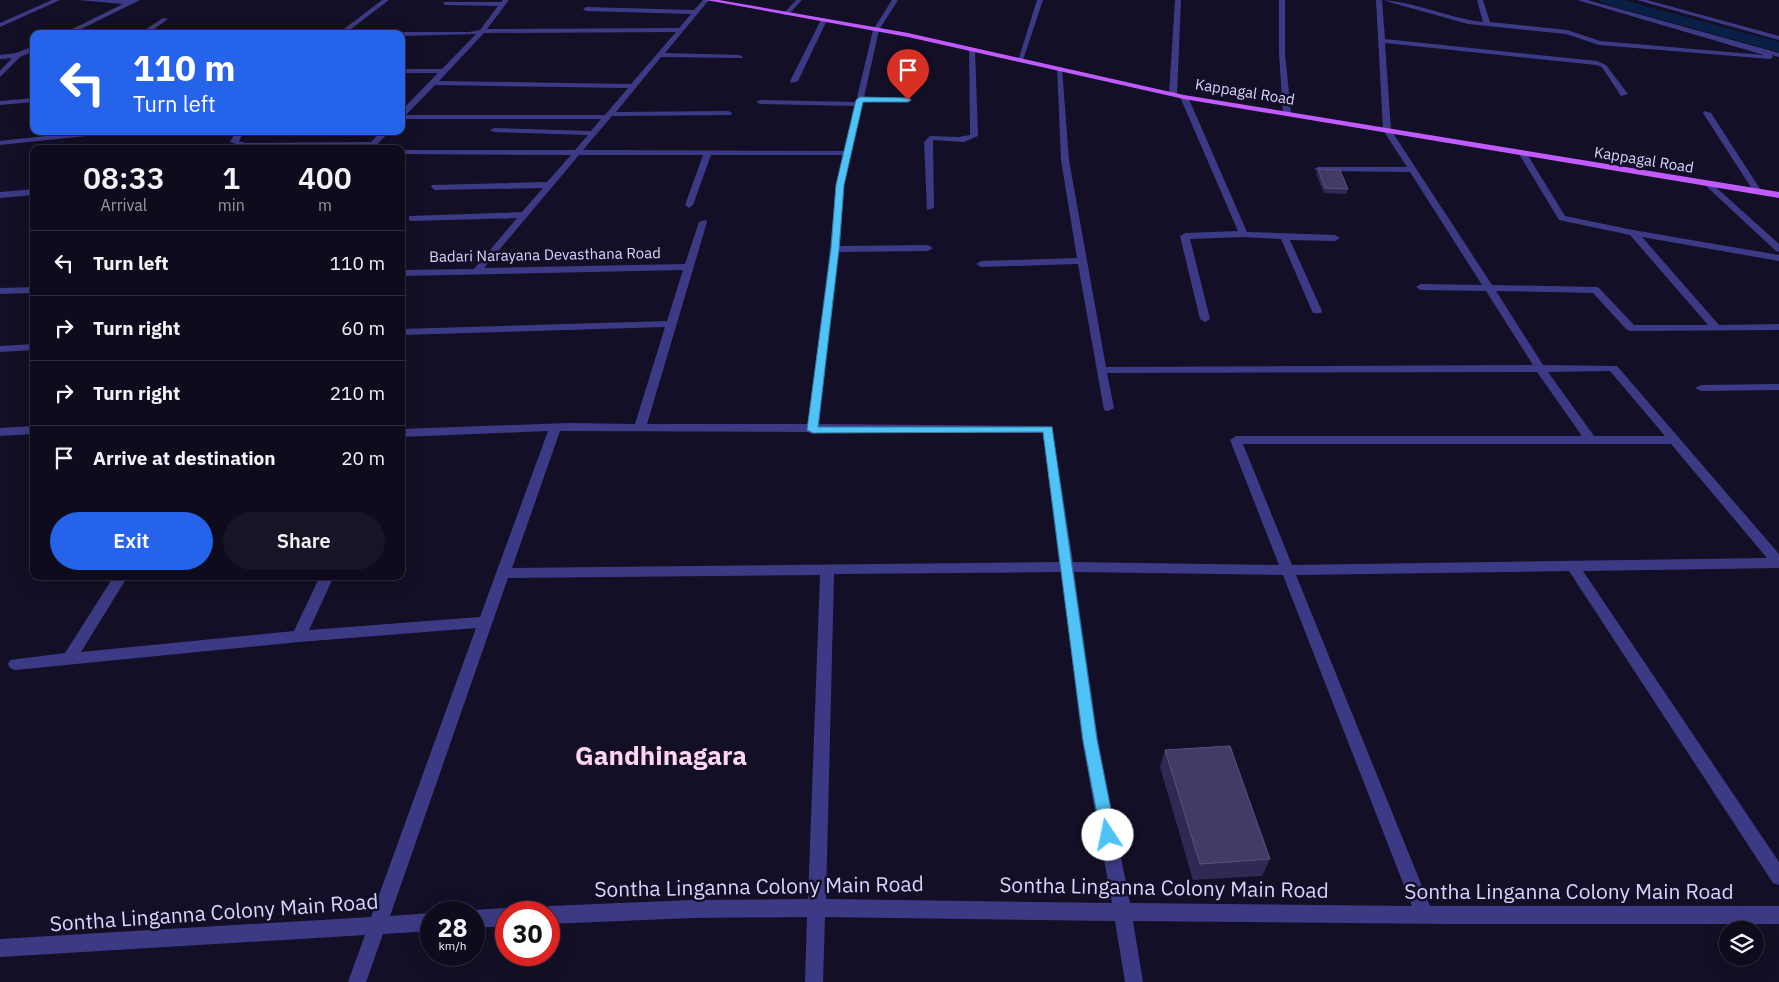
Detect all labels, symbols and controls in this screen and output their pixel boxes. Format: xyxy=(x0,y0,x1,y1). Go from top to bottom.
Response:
text: 110 m xyxy=(133,45,236,91)
pin xyxy=(887,49,929,100)
icon: left xyxy=(50,50,115,115)
icon: arrive xyxy=(894,56,922,84)
street label: Kappagal Road xyxy=(1194,74,1296,109)
text: Turn left xyxy=(133,89,216,118)
street label: Kappagal Road xyxy=(1593,142,1695,177)
text: 08:33 xyxy=(83,158,165,197)
text: 1 xyxy=(222,158,240,197)
text: 400 xyxy=(298,158,352,197)
text: Arrival xyxy=(101,195,147,215)
text: min xyxy=(218,195,245,215)
text: m xyxy=(318,195,332,215)
street label: Badari Narayana Devasthana Road xyxy=(429,243,661,266)
icon: left xyxy=(50,249,78,277)
text: Turn left xyxy=(93,251,169,275)
text: 110 m xyxy=(330,251,385,275)
icon: right xyxy=(50,314,78,342)
text: Turn right xyxy=(93,316,180,340)
text: 60 m xyxy=(341,316,385,340)
icon: right xyxy=(50,379,78,407)
text: Turn right xyxy=(93,381,180,405)
text: 210 m xyxy=(330,381,385,405)
icon: arrive xyxy=(50,444,78,472)
text: Arrive at destination xyxy=(93,446,276,470)
text: 20 m xyxy=(341,446,385,470)
button: Exit xyxy=(50,512,213,570)
button: Share xyxy=(223,512,385,570)
district label: Gandhinagara xyxy=(575,738,747,772)
position arrow xyxy=(1081,808,1133,860)
street label: Sontha Linganna Colony Main Road xyxy=(594,869,924,903)
street label: Sontha Linganna Colony Main Road xyxy=(999,870,1329,904)
street label: Sontha Linganna Colony Main Road xyxy=(1404,877,1734,905)
street label: Sontha Linganna Colony Main Road xyxy=(49,887,379,937)
speed limit sign: 30 xyxy=(495,901,560,966)
text: 28 xyxy=(437,911,468,944)
map controls xyxy=(1719,921,1764,966)
button: layers xyxy=(1719,921,1764,966)
text: km/h xyxy=(438,938,467,953)

